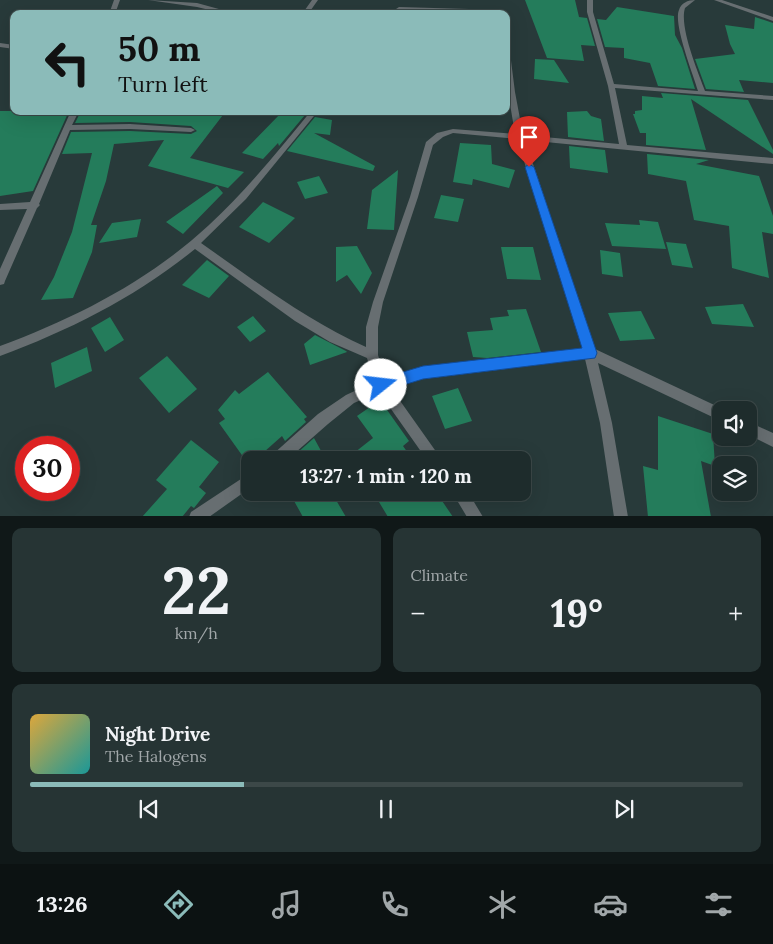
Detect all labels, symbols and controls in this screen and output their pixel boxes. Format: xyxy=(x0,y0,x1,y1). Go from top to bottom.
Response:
text: 50 m xyxy=(118,26,201,71)
icon: left xyxy=(35,30,100,95)
text: Turn left xyxy=(118,70,208,98)
pin xyxy=(508,116,550,167)
icon: arrive xyxy=(515,123,543,151)
position arrow xyxy=(354,358,406,410)
map controls xyxy=(712,401,757,501)
button: sound xyxy=(712,401,757,446)
speed limit sign: 30 xyxy=(15,436,80,501)
button: layers xyxy=(712,456,757,501)
text: 13:27 · 1 min · 120 m xyxy=(300,464,472,488)
text: 22 xyxy=(162,549,231,632)
text: Climate xyxy=(411,565,468,585)
text: 19° xyxy=(551,589,603,637)
text: − xyxy=(411,596,425,632)
text: + xyxy=(728,596,743,632)
text: km/h xyxy=(175,623,218,643)
text: Night Drive xyxy=(105,722,210,746)
text: The Halogens xyxy=(105,746,207,766)
icon: previous xyxy=(135,795,163,823)
icon: pause xyxy=(372,795,400,823)
icon: next xyxy=(610,795,638,823)
icon: directions xyxy=(161,887,196,922)
icon: music xyxy=(269,887,304,922)
icon: phone xyxy=(377,887,412,922)
icon: climate xyxy=(485,887,520,922)
icon: car xyxy=(593,887,628,922)
icon: filters xyxy=(701,887,736,922)
text: 13:26 xyxy=(37,890,88,918)

